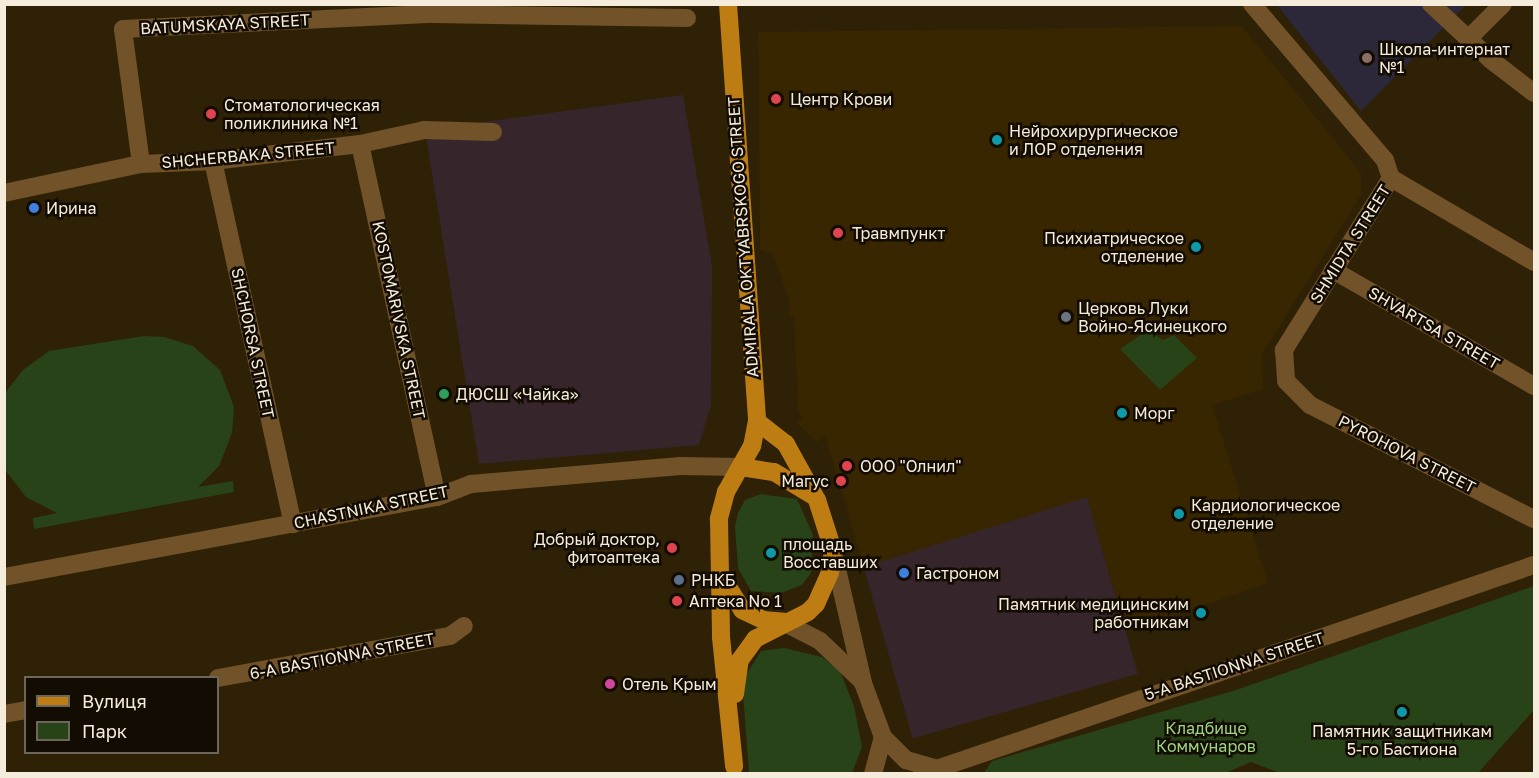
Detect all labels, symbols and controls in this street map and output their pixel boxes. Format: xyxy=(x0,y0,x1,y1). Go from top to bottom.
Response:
street label: BATUMSKAYA STREET xyxy=(140,10,310,38)
place label: Школа-интернат №1 xyxy=(1379,39,1510,77)
marker: Школа-интернат №1 xyxy=(1360,51,1374,65)
place label: Центр Крови xyxy=(790,89,892,109)
marker: Центр Крови xyxy=(767,90,785,108)
place label: Стоматологическая поликлиника №1 xyxy=(224,95,380,133)
street label: ADMIRALA OKTYABRSKOGO STREET xyxy=(724,96,762,378)
marker: Стоматологическая поликлиника №1 xyxy=(202,105,220,123)
place label: Нейрохирургическое и ЛОР отделения xyxy=(1009,121,1178,159)
marker: Нейрохирургическое и ЛОР отделения xyxy=(990,133,1004,147)
street label: SHCHERBAKA STREET xyxy=(161,138,335,172)
street label: SHMIDTA STREET xyxy=(1306,181,1394,307)
place label: Ирина xyxy=(46,198,97,218)
marker: Ирина xyxy=(27,201,41,215)
street label: KOSTOMARIVSKA STREET xyxy=(369,219,429,421)
place label: Травмпункт xyxy=(852,223,945,243)
marker: Травмпункт xyxy=(829,224,847,242)
place label: Психиатрическое отделение xyxy=(1044,228,1184,266)
marker: Психиатрическое отделение xyxy=(1189,240,1203,254)
street label: SHCHORSA STREET xyxy=(228,266,278,420)
street label: SHVARTSA STREET xyxy=(1365,283,1503,373)
place label: Церковь Луки Войно-Ясинецкого xyxy=(1078,298,1227,336)
marker: Церковь Луки Войно-Ясинецкого xyxy=(1059,310,1073,324)
place label: ДЮСШ «Чайка» xyxy=(456,384,578,404)
marker: ДЮСШ «Чайка» xyxy=(437,387,451,401)
place label: Морг xyxy=(1134,403,1175,423)
marker: Морг xyxy=(1115,406,1129,420)
street label: PYROHOVA STREET xyxy=(1335,411,1479,497)
place label: ООО "Олнил" xyxy=(860,456,962,476)
marker: ООО "Олнил" xyxy=(838,457,856,475)
place label: Магус xyxy=(781,471,829,491)
marker: Магус xyxy=(834,474,848,488)
street label: CHASTNIKA STREET xyxy=(292,481,450,533)
place label: Кардиологическое отделение xyxy=(1191,495,1340,533)
marker: Кардиологическое отделение xyxy=(1172,507,1186,521)
place label: Добрый доктор, фитоаптека xyxy=(534,529,660,567)
place label: площадь Восставших xyxy=(783,534,878,572)
marker: Добрый доктор, фитоаптека xyxy=(665,541,679,555)
marker: площадь Восставших xyxy=(764,546,778,560)
place label: Гастроном xyxy=(916,563,999,583)
marker: Гастроном xyxy=(897,566,911,580)
place label: РНКБ xyxy=(691,570,735,590)
marker: РНКБ xyxy=(672,573,686,587)
place label: Аптека No 1 xyxy=(689,591,782,611)
marker: Аптека No 1 xyxy=(670,594,684,608)
place label: Памятник медицинским работникам xyxy=(998,594,1189,632)
marker: Памятник медицинским работникам xyxy=(1194,606,1208,620)
street label: 5-A BASTIONNA STREET xyxy=(1142,628,1326,704)
street label: 6-A BASTIONNA STREET xyxy=(248,629,436,683)
place label: Отель Крым xyxy=(622,674,717,694)
legend xyxy=(24,676,219,754)
marker: Отель Крым xyxy=(603,677,617,691)
text: Вулиця xyxy=(82,690,147,712)
marker: Памятник защитникам 5-го Бастиона xyxy=(1395,705,1409,719)
park label: Кладбище Коммунаров xyxy=(1156,718,1256,756)
text: Парк xyxy=(82,720,127,742)
place label: Памятник защитникам 5-го Бастиона xyxy=(1312,721,1492,759)

